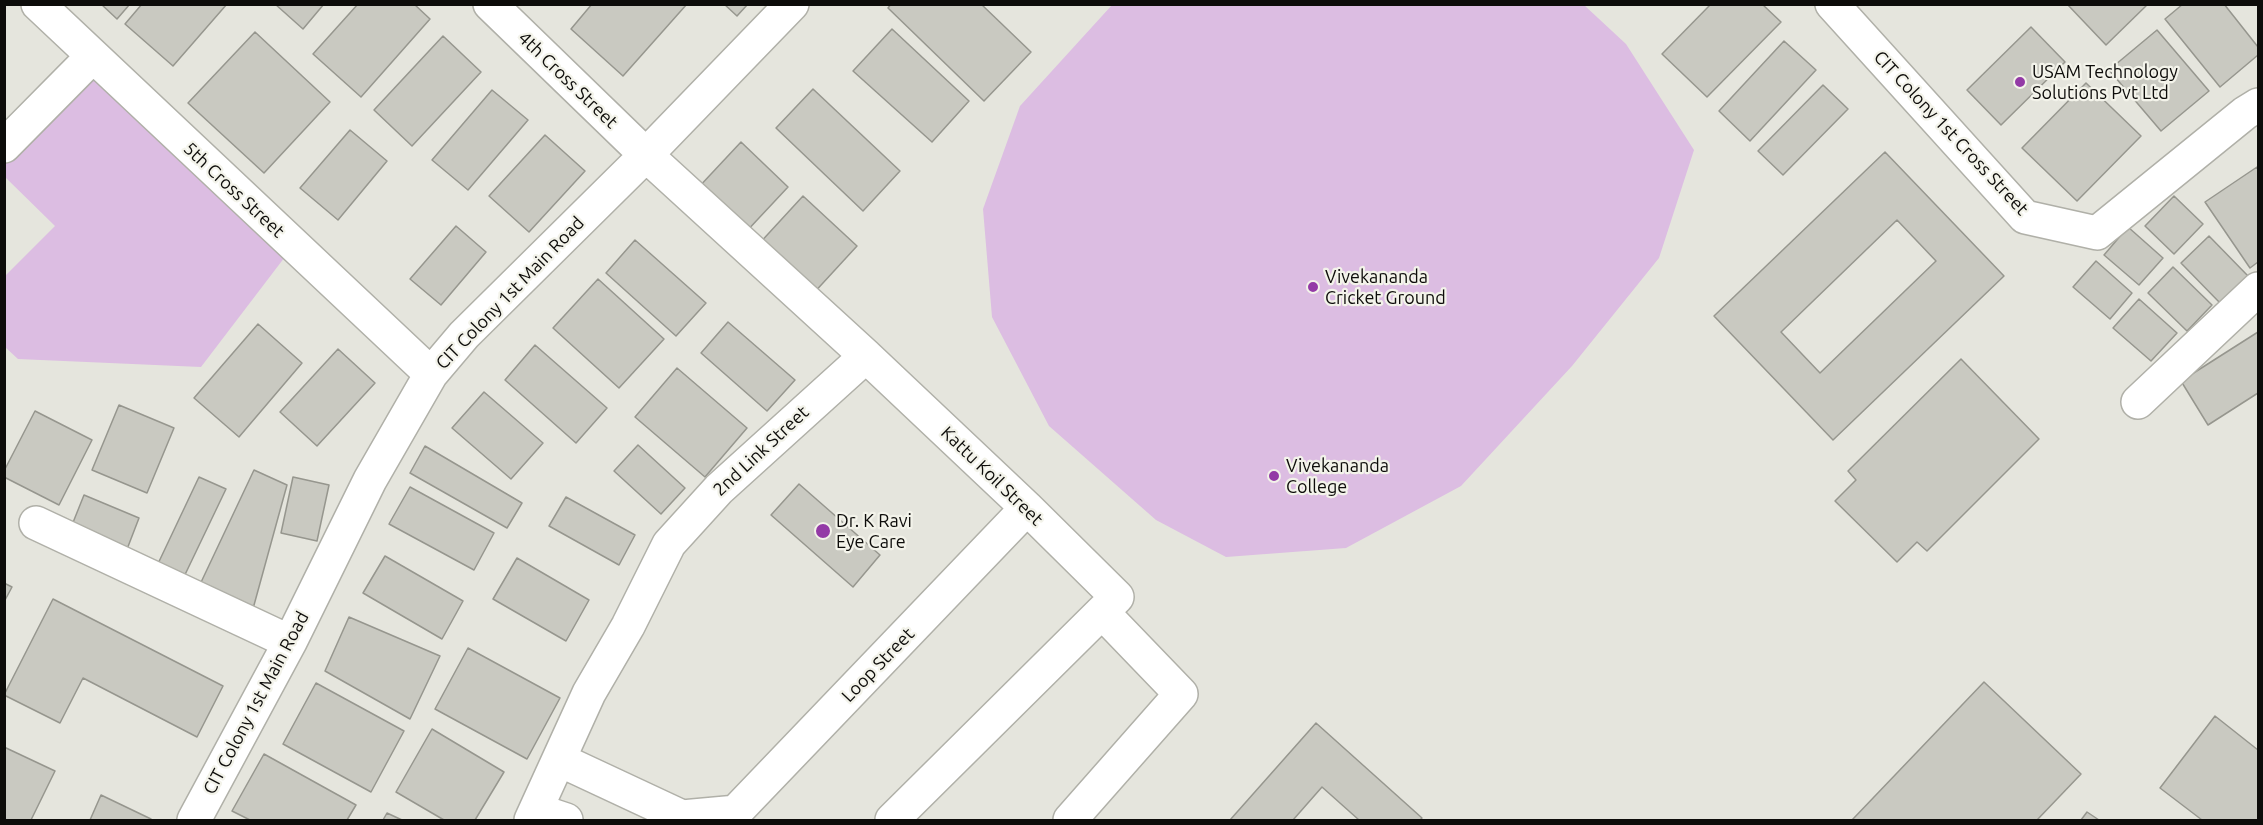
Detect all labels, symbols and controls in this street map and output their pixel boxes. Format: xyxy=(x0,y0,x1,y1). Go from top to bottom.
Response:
street label: 4th Cross Street xyxy=(514,27,622,133)
street label: CIT Colony 1st Cross Street xyxy=(1869,46,2033,220)
place label: USAM Technology Solutions Pvt Ltd xyxy=(2032,61,2178,104)
marker: USAM Technology Solutions Pvt Ltd xyxy=(2013,75,2027,89)
street label: 5th Cross Street xyxy=(179,138,289,242)
street label: CIT Colony 1st Main Road xyxy=(431,212,589,374)
place label: Vivekananda Cricket Ground xyxy=(1325,266,1446,308)
marker: Vivekananda Cricket Ground xyxy=(1306,280,1320,294)
street label: 2nd Link Street xyxy=(709,401,813,501)
street label: Kattu Koil Street xyxy=(936,422,1048,530)
place label: Vivekananda College xyxy=(1286,455,1389,498)
marker: Vivekananda College xyxy=(1267,469,1281,483)
place label: Dr. K Ravi Eye Care xyxy=(836,510,912,552)
marker: Dr. K Ravi Eye Care xyxy=(814,522,832,540)
street label: CIT Colony 1st Main Road xyxy=(199,608,313,798)
street label: Loop Street xyxy=(837,623,919,707)

